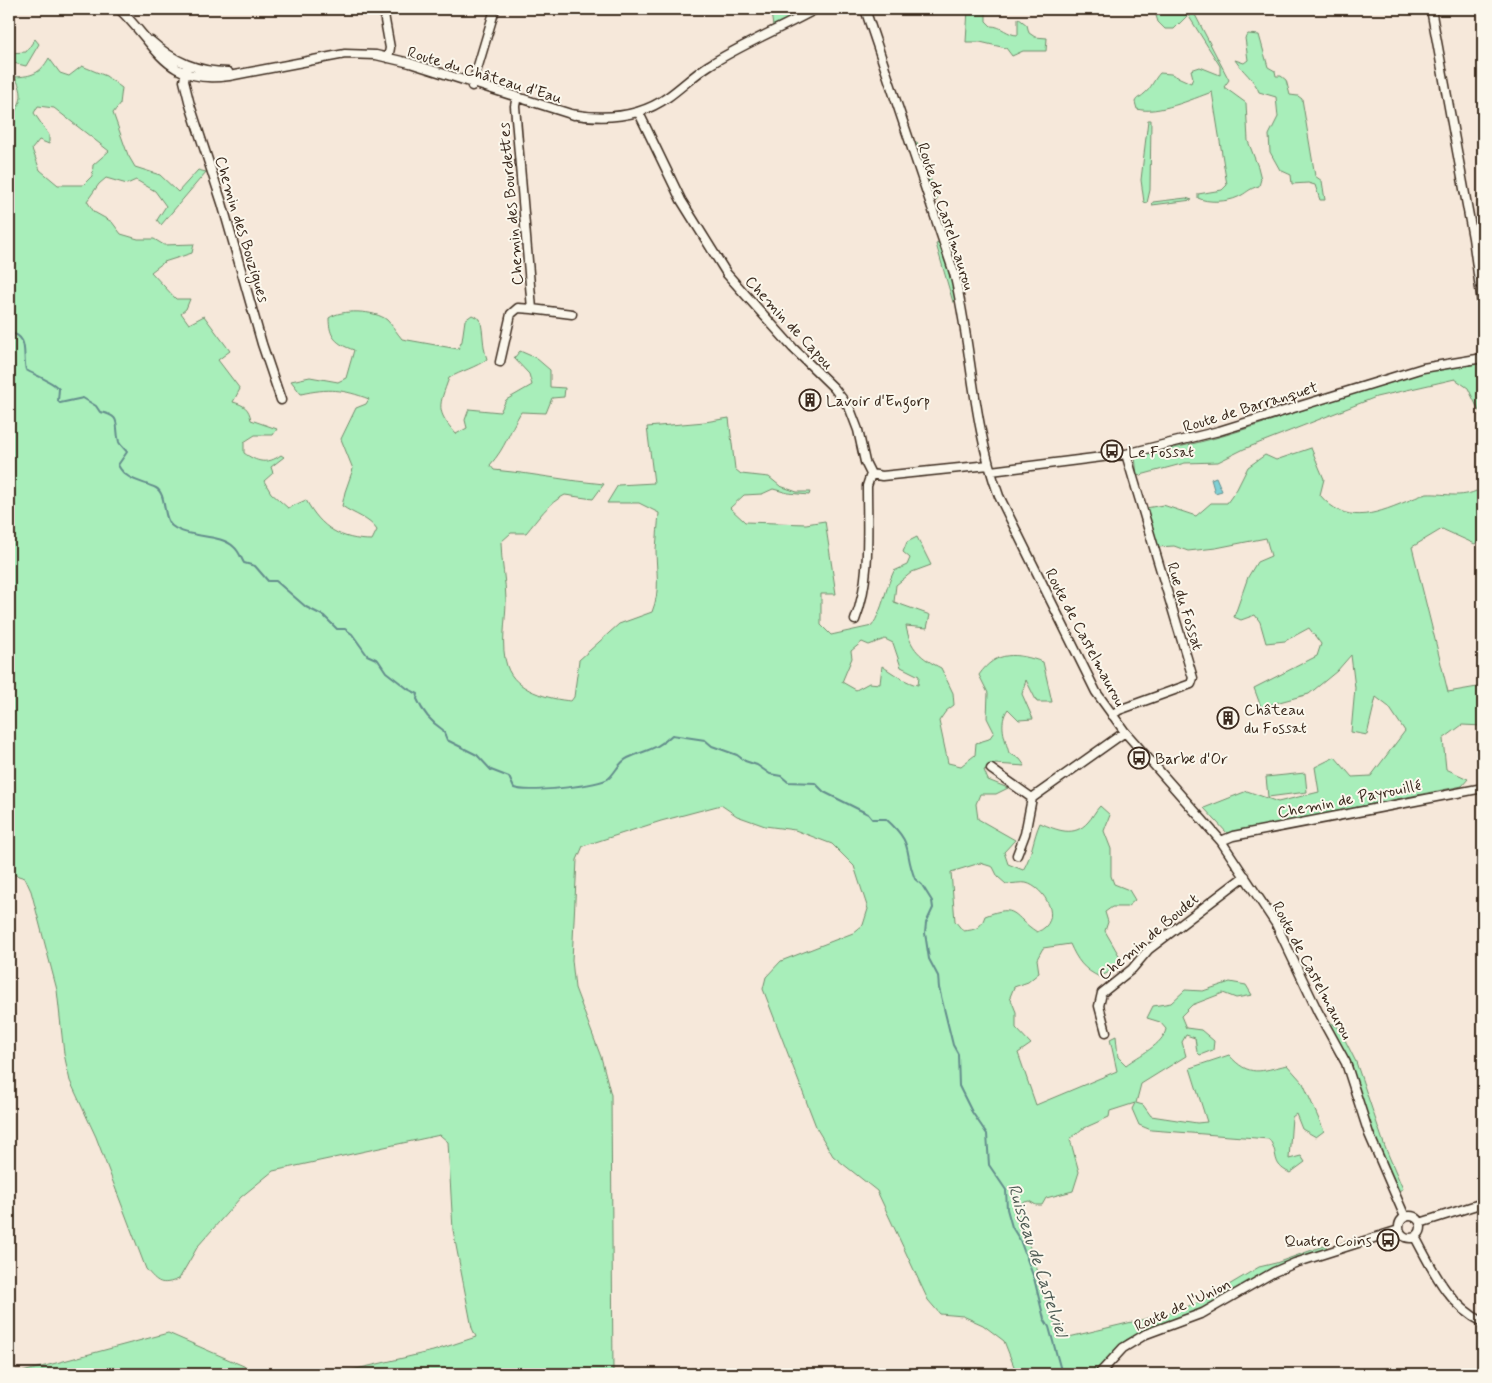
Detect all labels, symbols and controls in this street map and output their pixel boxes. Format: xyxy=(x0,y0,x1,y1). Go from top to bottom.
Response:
street label: Route du Château d'Eau xyxy=(404,42,565,109)
street label: Chemin des Bourdettes xyxy=(494,122,529,286)
street label: Route de Castelmaurou xyxy=(912,140,979,293)
street label: Chemin des Bouzigues xyxy=(208,154,274,306)
street label: Chemin de Capou xyxy=(740,271,838,375)
street label: Route de Barranquet xyxy=(1180,377,1321,438)
building icon: Lavoir d'Engorp xyxy=(798,388,822,412)
place label: Lavoir d'Engorp xyxy=(826,391,930,413)
bus stop icon: Le Fossat xyxy=(1100,439,1124,463)
place label: Le Fossat xyxy=(1128,442,1194,463)
street label: Rue du Fossat xyxy=(1161,560,1208,653)
street label: Route de Castelmaurou xyxy=(1039,565,1130,710)
place label: Château du Fossat xyxy=(1244,700,1307,739)
building icon: Château du Fossat xyxy=(1216,706,1240,730)
bus stop icon: Barbe d'Or xyxy=(1127,746,1151,770)
place label: Barbe d'Or xyxy=(1155,749,1228,770)
street label: Chemin de Payrouillé xyxy=(1276,775,1423,824)
street label: Chemin de Boudet xyxy=(1094,889,1204,985)
street label: Route de Castelmaurou xyxy=(1266,898,1357,1043)
water label: Ruisseau de Castelviel xyxy=(1001,1181,1074,1342)
bus stop icon: Quatre Coins xyxy=(1376,1228,1400,1252)
place label: Quatre Coins xyxy=(1284,1231,1372,1252)
street label: Route de l'Union xyxy=(1131,1274,1234,1337)

